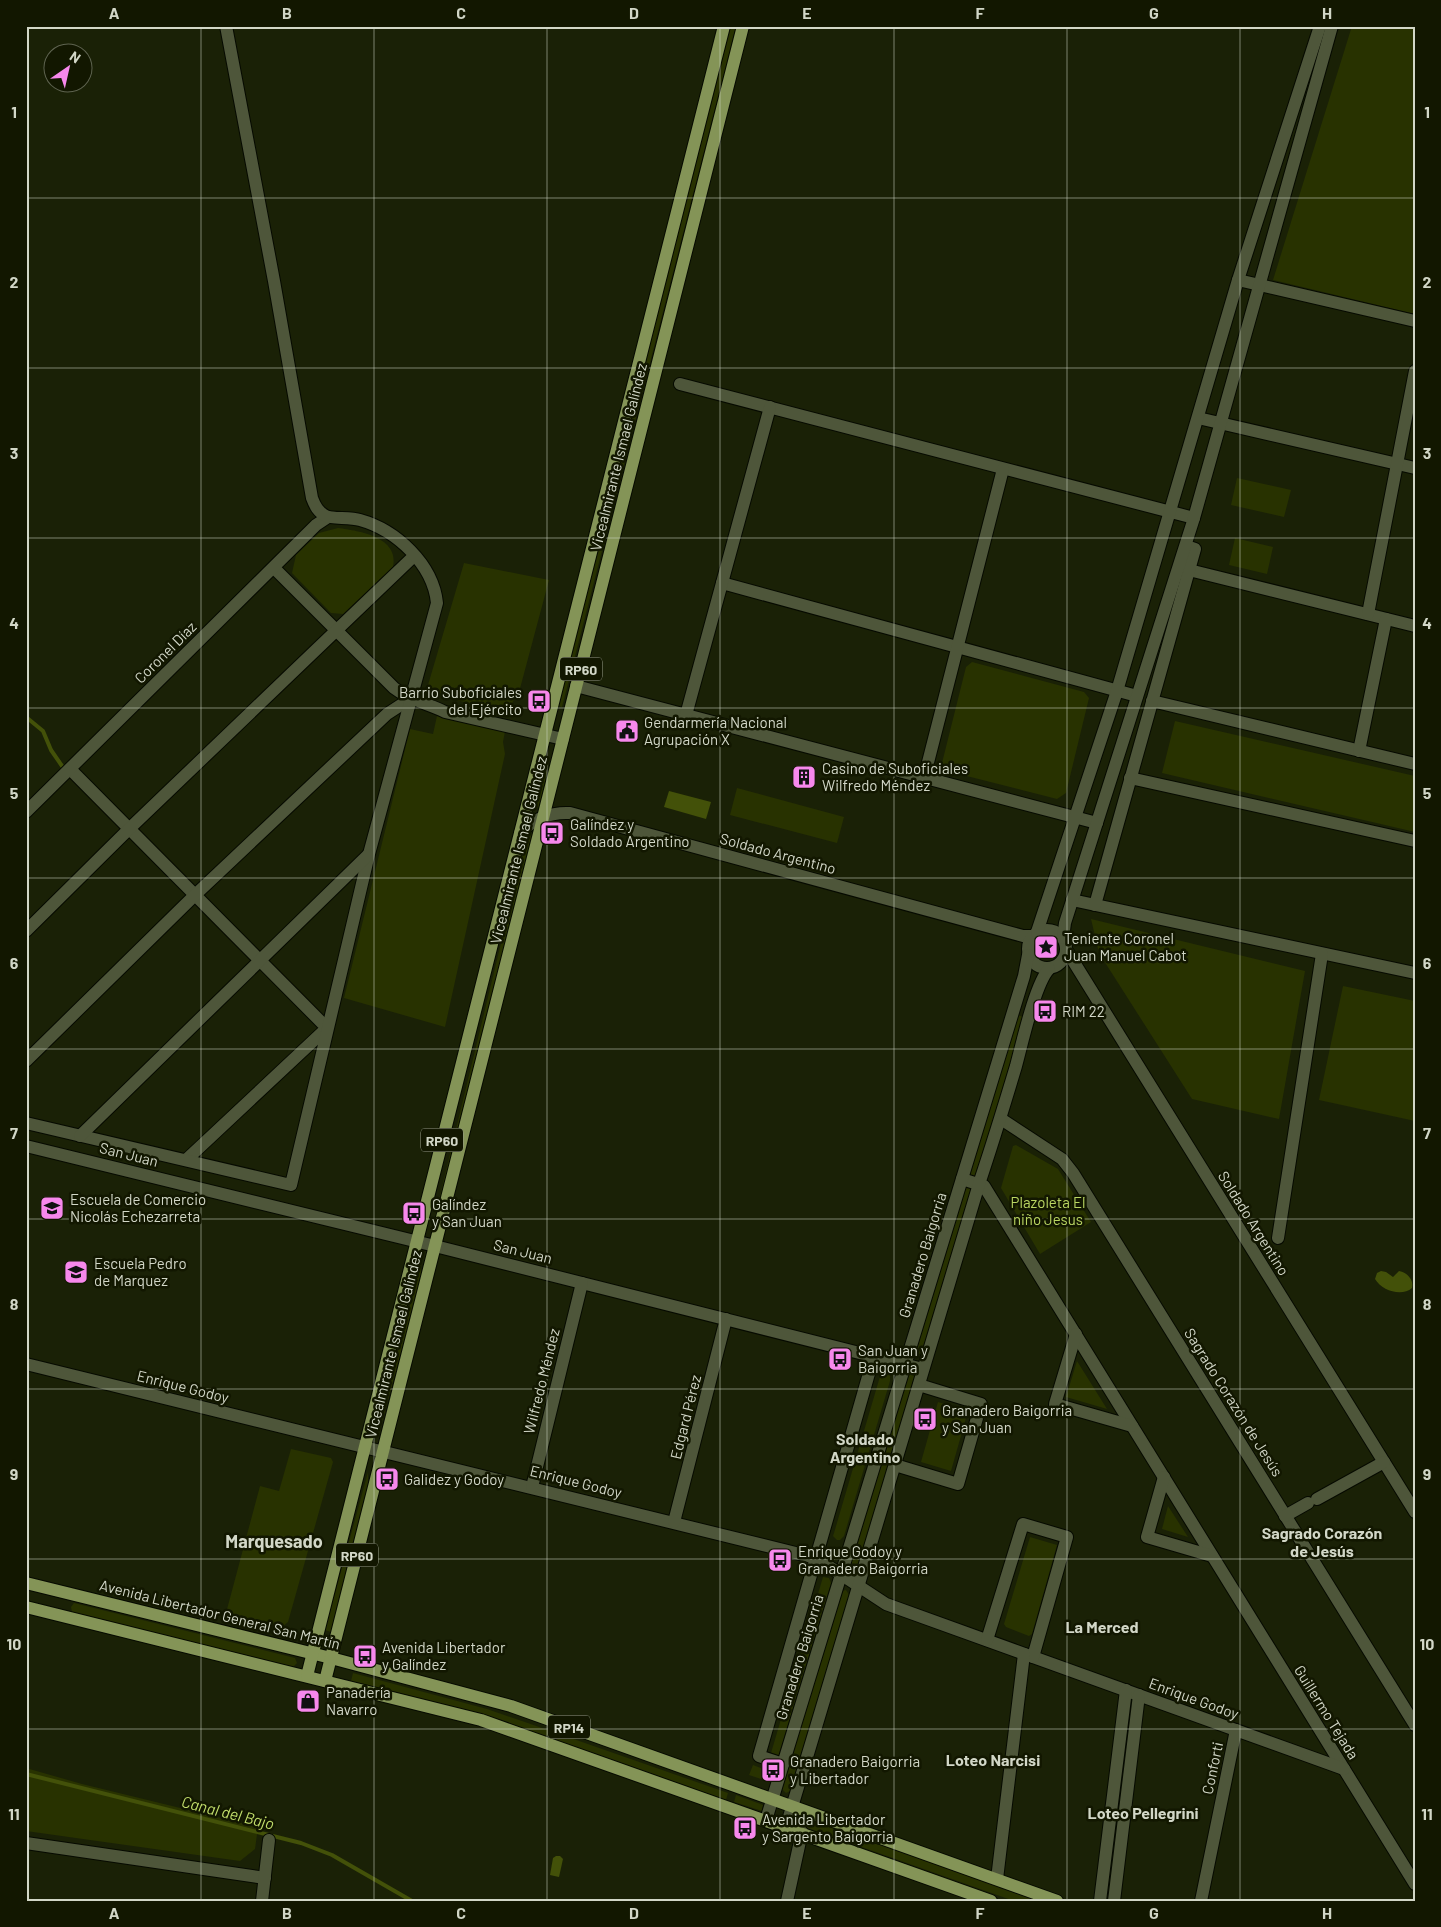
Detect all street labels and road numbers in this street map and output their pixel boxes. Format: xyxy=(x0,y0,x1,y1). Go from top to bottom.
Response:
street label: Vicealmirante Ismael Galíndez xyxy=(586,361,650,553)
street label: Coronel Díaz xyxy=(130,617,200,687)
road number: RP60 xyxy=(560,658,602,681)
street label: Vicealmirante Ismael Galíndez xyxy=(486,754,550,946)
street label: Soldado Argentino xyxy=(718,829,838,877)
road number: RP60 xyxy=(421,1128,463,1152)
street label: San Juan xyxy=(98,1138,160,1170)
street label: Soldado Argentino xyxy=(1215,1168,1293,1278)
street label: Granadero Baigorria xyxy=(894,1190,950,1320)
street label: San Juan xyxy=(492,1235,554,1267)
street label: Vicealmirante Ismael Galíndez xyxy=(361,1248,425,1440)
street label: Sagrado Corazón de Jesús xyxy=(1181,1325,1287,1479)
street label: Wilfredo Méndez xyxy=(519,1326,563,1436)
street label: Enrique Godoy xyxy=(135,1366,231,1406)
street label: Edgard Pérez xyxy=(666,1373,704,1461)
street label: Enrique Godoy xyxy=(528,1461,624,1501)
road number: RP60 xyxy=(336,1544,378,1566)
street label: Avenida Libertador General San Martín xyxy=(98,1575,342,1653)
street label: Granadero Baigorria xyxy=(771,1592,827,1722)
street label: Guillermo Tejada xyxy=(1291,1662,1363,1762)
street label: Enrique Godoy xyxy=(1147,1673,1241,1723)
road number: RP14 xyxy=(548,1715,590,1738)
street label: Conforti xyxy=(1198,1740,1226,1796)

